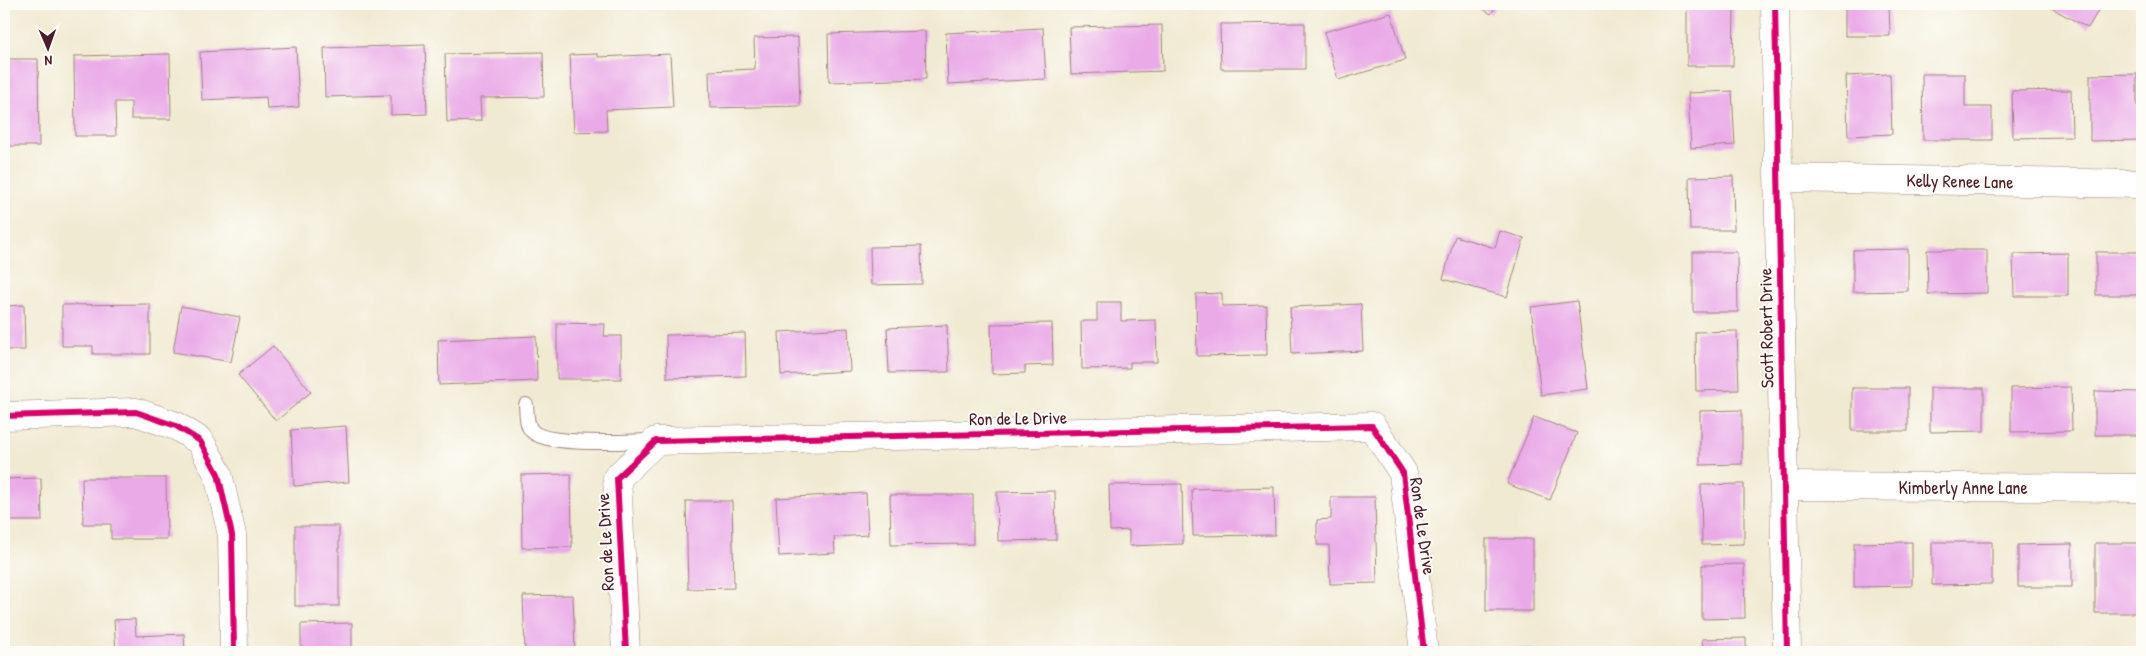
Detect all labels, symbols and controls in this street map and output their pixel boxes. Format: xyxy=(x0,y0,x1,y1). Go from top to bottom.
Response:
north arrow xyxy=(22,22,72,72)
text: N xyxy=(44,52,53,71)
street label: Kelly Renee Lane xyxy=(1906,168,2014,194)
street label: Scott Robert Drive xyxy=(1752,268,1780,388)
street label: Ron de Le Drive xyxy=(969,405,1067,431)
street label: Kimberly Anne Lane xyxy=(1898,475,2028,500)
street label: Ron de Le Drive xyxy=(1404,476,1442,576)
street label: Ron de Le Drive xyxy=(590,492,620,592)

